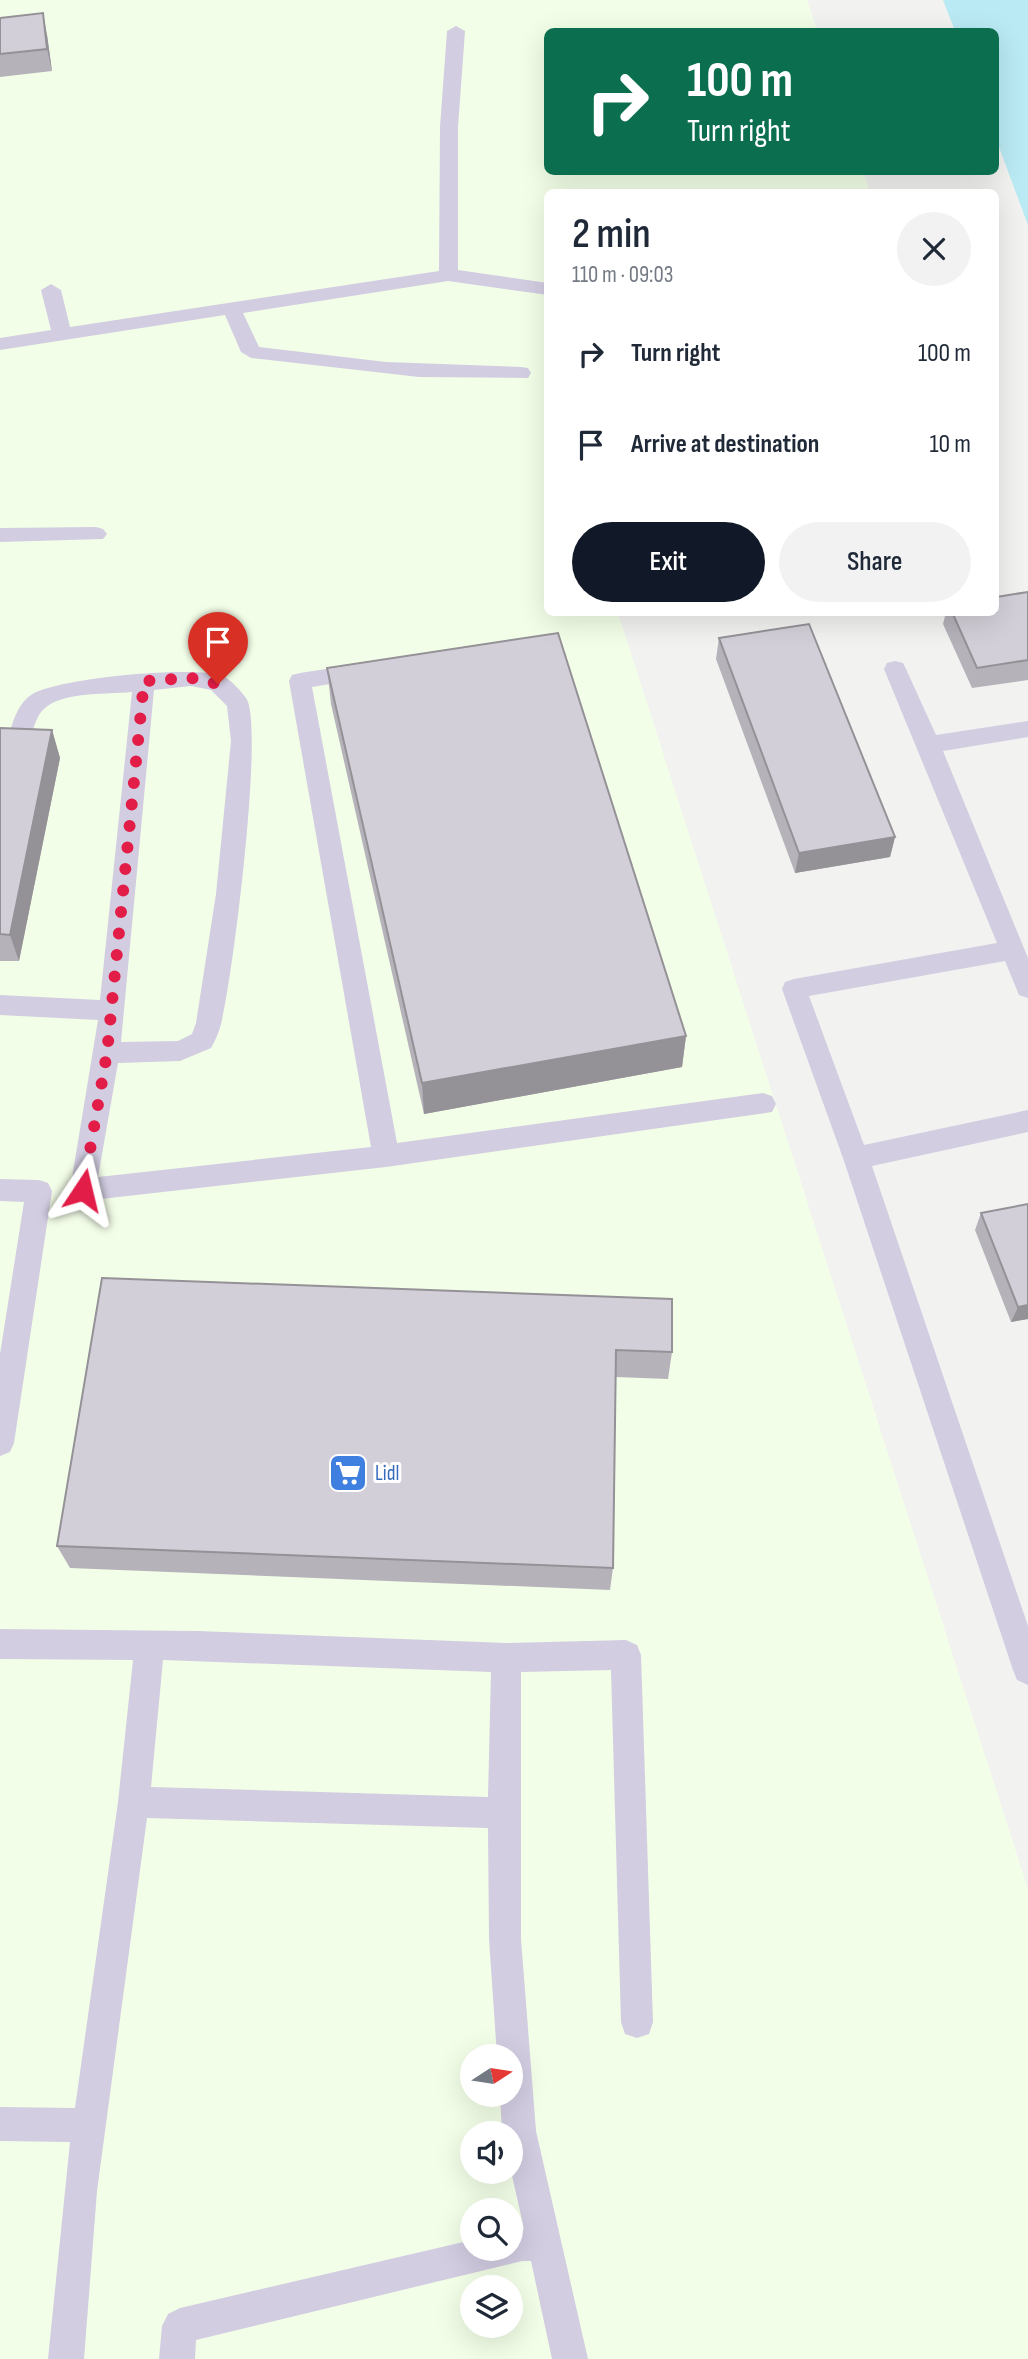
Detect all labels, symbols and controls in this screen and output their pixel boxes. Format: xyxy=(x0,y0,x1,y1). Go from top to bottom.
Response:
text: 100 m xyxy=(687,52,793,111)
icon: right xyxy=(572,56,663,147)
text: Turn right xyxy=(687,112,791,151)
text: 2 min xyxy=(572,209,651,260)
button: close xyxy=(897,212,971,286)
text: 110 m · 09:03 xyxy=(572,261,673,289)
icon: right xyxy=(572,335,610,373)
text: Turn right xyxy=(631,338,720,369)
text: 100 m xyxy=(918,338,971,369)
icon: arrive xyxy=(572,426,610,464)
text: Arrive at destination xyxy=(631,429,819,460)
text: 10 m xyxy=(929,429,971,460)
button: Exit xyxy=(572,522,765,602)
button: Share xyxy=(779,522,971,602)
pin xyxy=(188,612,248,684)
icon: arrive xyxy=(199,623,237,661)
position arrow xyxy=(46,1153,120,1227)
supermarket icon: Lidl xyxy=(327,1452,369,1494)
place label: Lidl xyxy=(375,1461,399,1486)
north arrow xyxy=(460,2044,523,2107)
map controls xyxy=(460,2044,523,2338)
button: sound xyxy=(460,2121,523,2184)
button: search xyxy=(460,2198,523,2261)
button: layers xyxy=(460,2275,523,2338)

